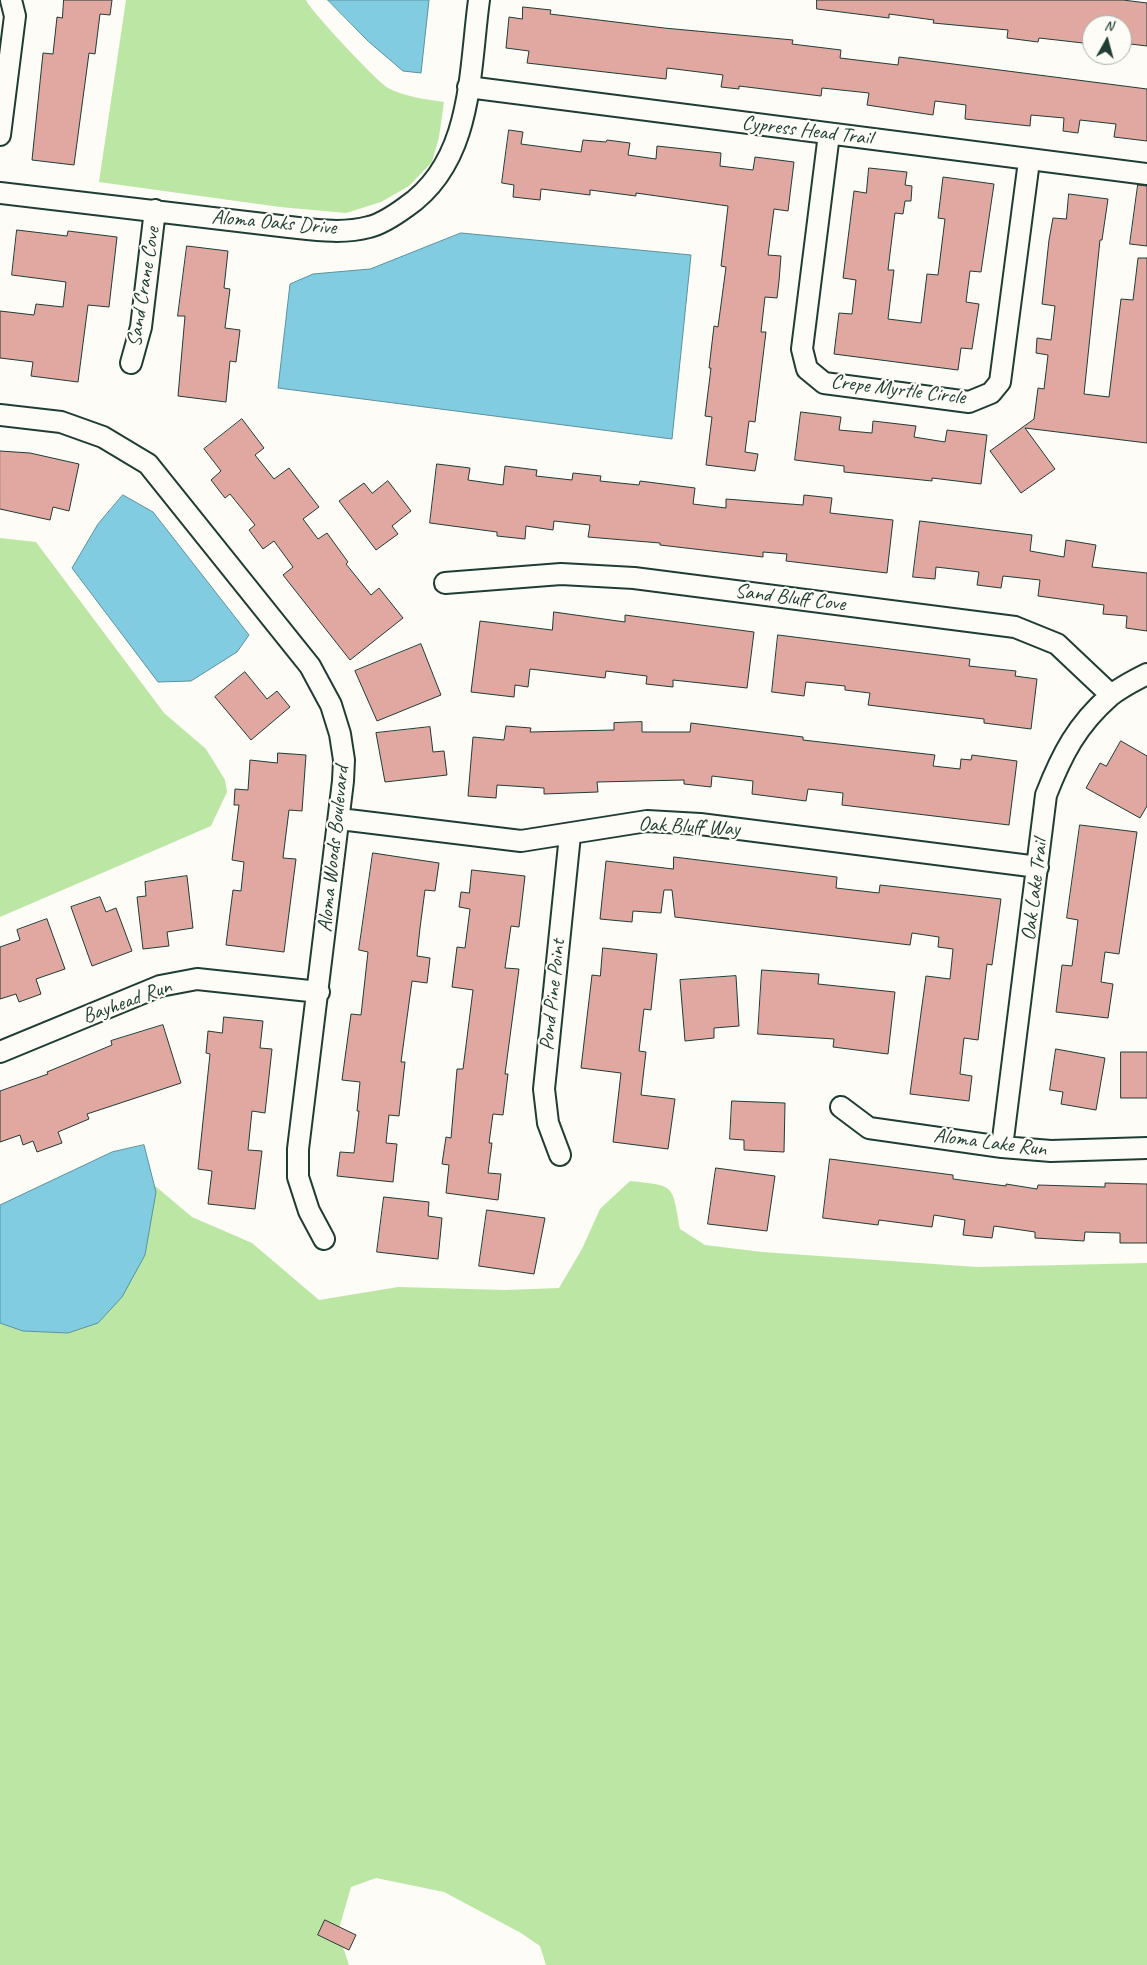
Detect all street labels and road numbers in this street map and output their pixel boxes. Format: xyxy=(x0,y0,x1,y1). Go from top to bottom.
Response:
street label: Cypress Head Trail xyxy=(740,110,874,152)
street label: Aloma Oaks Drive xyxy=(211,205,337,241)
street label: Sand Crane Cove xyxy=(122,225,166,349)
street label: Crepe Myrtle Circle xyxy=(829,369,967,411)
street label: Sand Bluff Cove xyxy=(733,579,847,617)
street label: Aloma Woods Boulevard xyxy=(313,765,355,933)
street label: Oak Bluff Way xyxy=(638,812,740,842)
street label: Oak Lake Trail xyxy=(1016,838,1054,942)
street label: Pond Pine Point xyxy=(535,938,571,1052)
street label: Bayhead Run xyxy=(79,974,175,1030)
street label: Aloma Lake Run xyxy=(932,1124,1048,1162)

